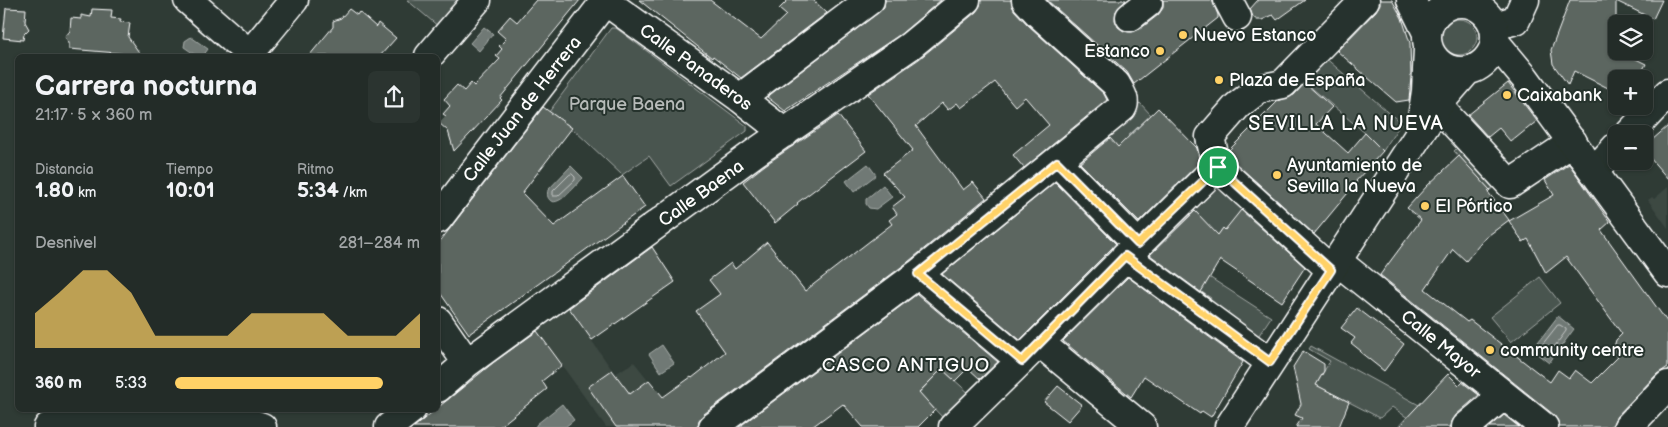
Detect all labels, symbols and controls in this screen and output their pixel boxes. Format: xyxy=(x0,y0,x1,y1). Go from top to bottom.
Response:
map controls xyxy=(1608,15,1653,170)
button: layers xyxy=(1608,15,1653,60)
street label: Calle Panaderos xyxy=(635,20,756,115)
place label: Nuevo Estanco xyxy=(1193,25,1317,46)
marker: Nuevo Estanco xyxy=(1177,29,1189,41)
street label: Calle Juan de Herrera xyxy=(459,32,586,186)
place label: Estanco xyxy=(1084,41,1150,62)
marker: Estanco xyxy=(1154,45,1166,57)
text: Carrera nocturna xyxy=(35,70,258,103)
place label: Plaza de España xyxy=(1229,70,1365,91)
button: + xyxy=(1608,70,1653,115)
button: share xyxy=(368,71,420,123)
marker: Plaza de España xyxy=(1213,74,1225,86)
place label: Caixabank xyxy=(1517,85,1602,106)
marker: Caixabank xyxy=(1501,89,1513,101)
park label: Parque Baena xyxy=(569,94,685,115)
text: 21:17 · 5 × 360 m xyxy=(35,106,152,125)
district label: SEVILLA LA NUEVA xyxy=(1248,112,1444,136)
button: − xyxy=(1608,125,1653,170)
pin xyxy=(1197,146,1239,188)
icon: arrive xyxy=(1204,153,1232,181)
place label: Ayuntamiento de Sevilla la Nueva xyxy=(1287,155,1423,197)
street label: Calle Baena xyxy=(655,156,748,231)
text: Distancia xyxy=(35,161,94,178)
text: Tiempo xyxy=(166,161,213,178)
text: Ritmo xyxy=(297,161,334,178)
marker: Ayuntamiento de Sevilla la Nueva xyxy=(1271,169,1283,181)
text: 1.80 xyxy=(35,178,74,203)
text: 10:01 xyxy=(166,178,215,203)
text: 5:34 xyxy=(297,178,339,203)
text: km xyxy=(74,184,96,201)
text: /km xyxy=(339,184,367,201)
place label: El Pórtico xyxy=(1435,196,1513,217)
marker: El Pórtico xyxy=(1419,200,1431,212)
text: Desnivel xyxy=(35,234,97,253)
text: 281–284 m xyxy=(338,234,420,253)
street label: Calle Mayor xyxy=(1397,306,1485,383)
place label: community centre xyxy=(1500,340,1644,361)
marker: community centre xyxy=(1484,344,1496,356)
district label: CASCO ANTIGUO xyxy=(822,354,990,377)
text: 360 m xyxy=(35,374,82,393)
text: 5:33 xyxy=(115,374,147,393)

